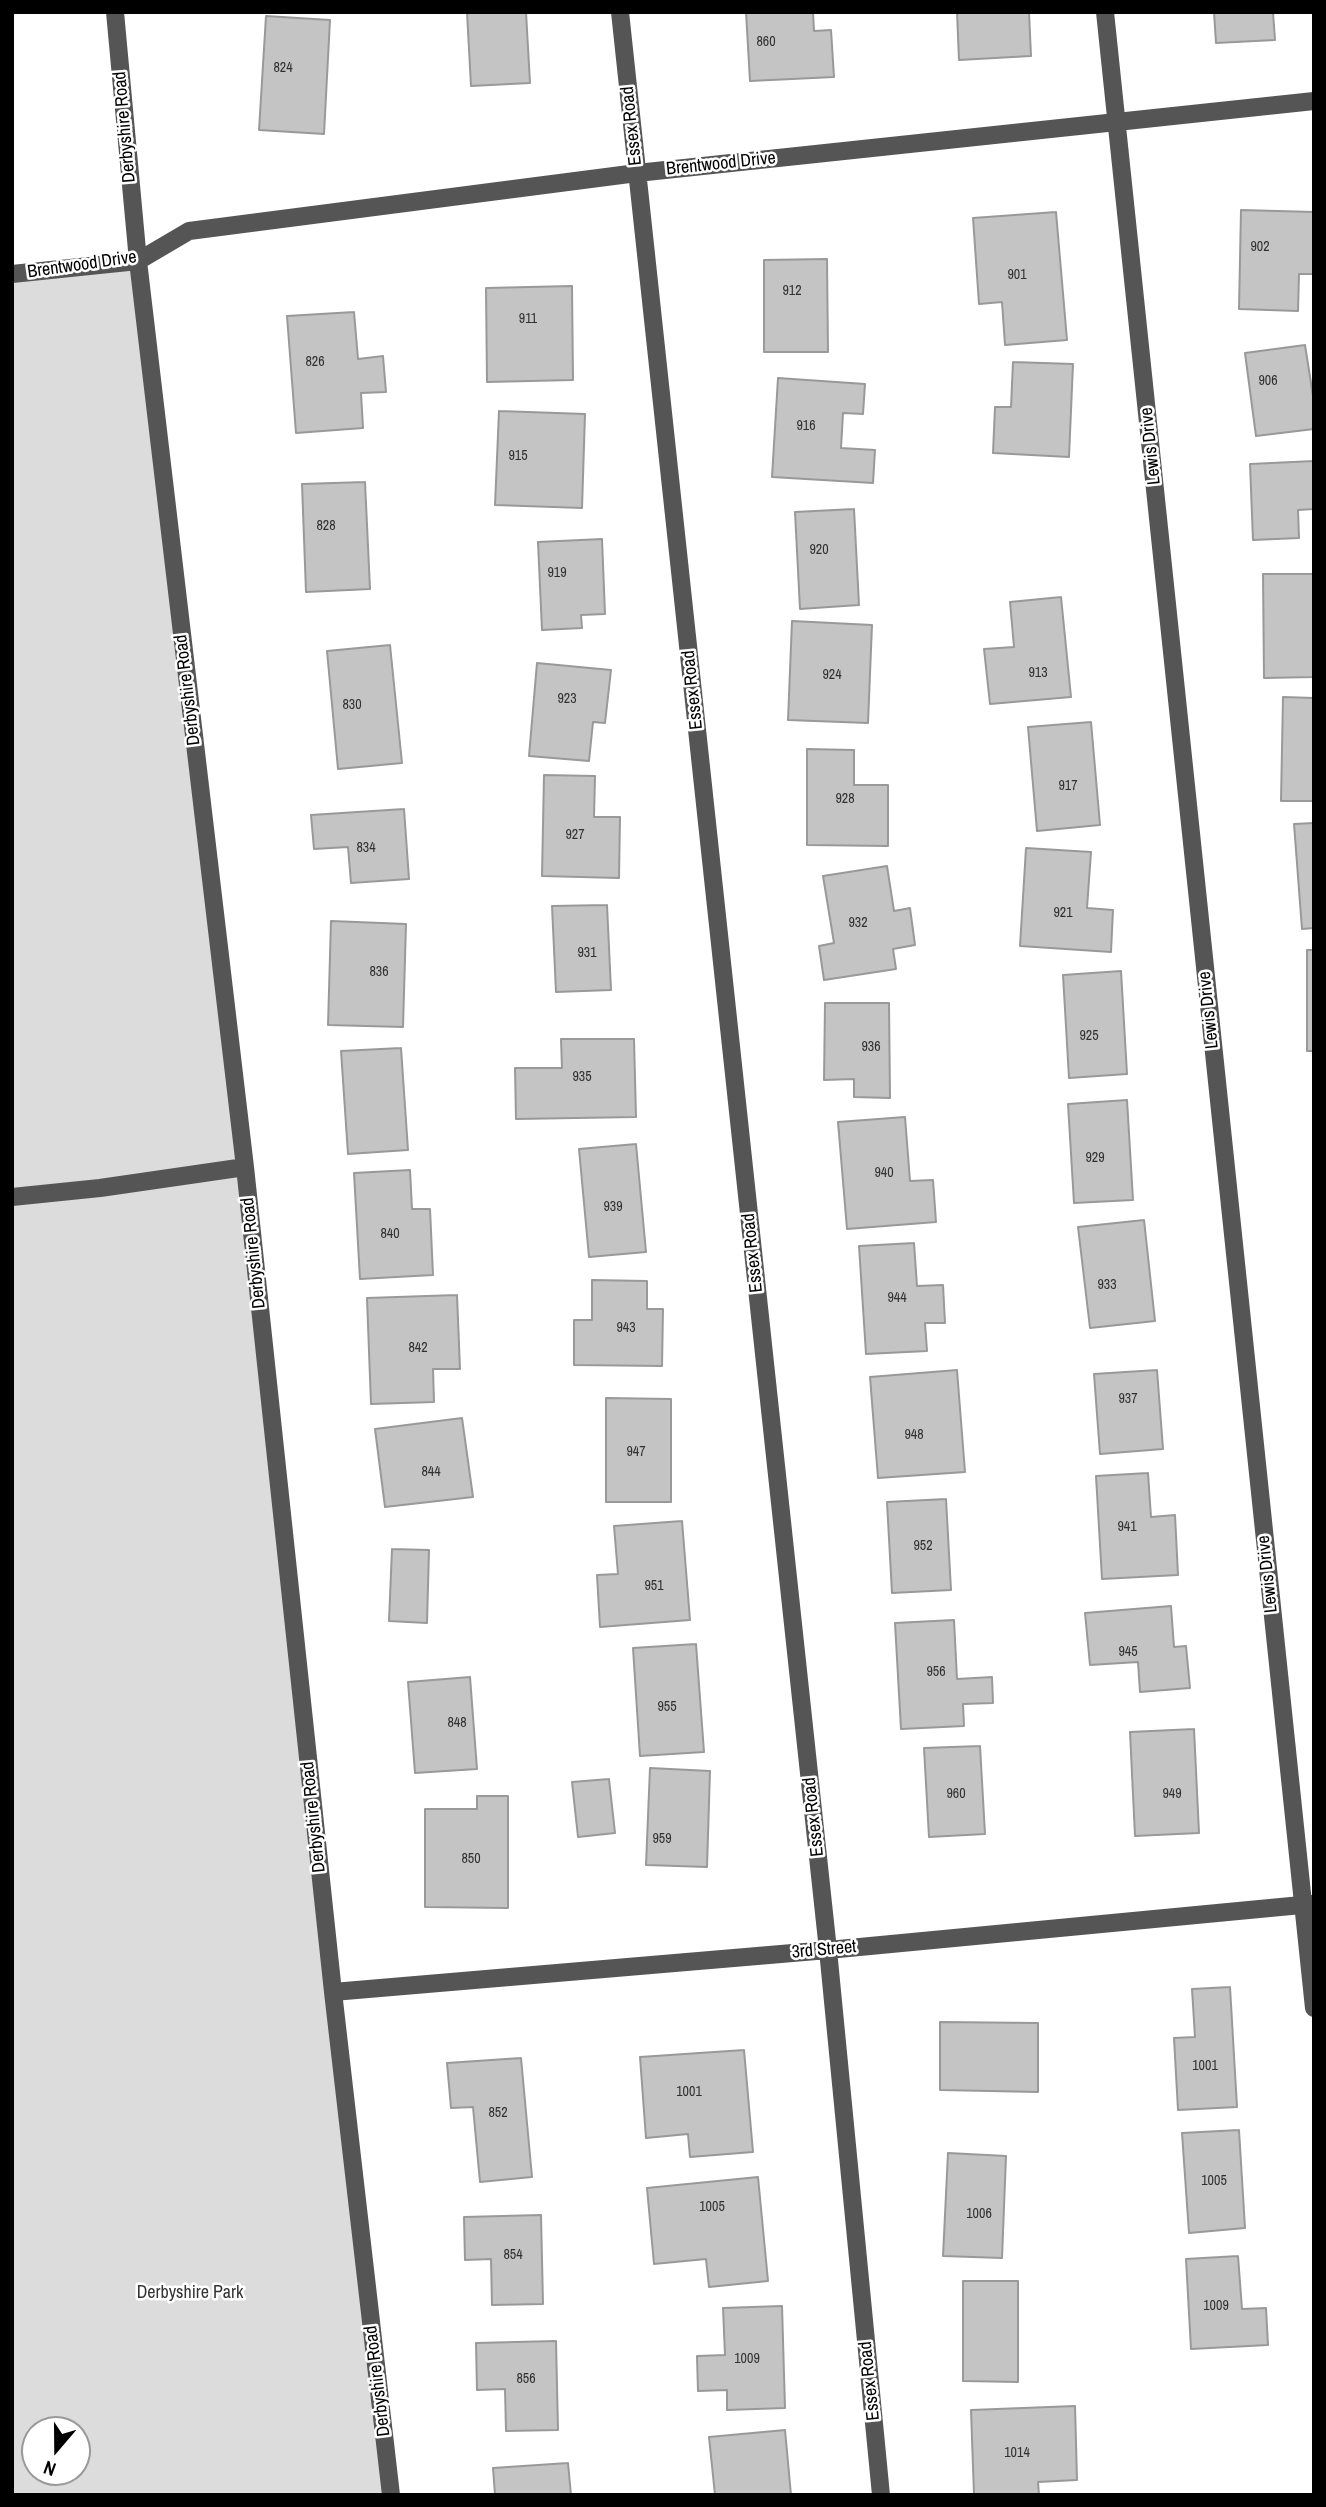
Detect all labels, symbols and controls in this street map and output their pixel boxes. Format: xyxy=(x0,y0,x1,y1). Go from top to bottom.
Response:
house number: 860 xyxy=(756,34,776,50)
house number: 824 xyxy=(273,60,293,76)
street label: Derbyshire Road xyxy=(109,70,141,184)
street label: Essex Road xyxy=(617,85,647,167)
street label: Brentwood Drive xyxy=(665,148,777,180)
house number: 902 xyxy=(1250,239,1270,255)
street label: Brentwood Drive xyxy=(26,247,138,283)
house number: 901 xyxy=(1007,267,1027,283)
house number: 912 xyxy=(782,283,802,299)
house number: 911 xyxy=(519,311,537,327)
house number: 826 xyxy=(305,354,325,370)
house number: 906 xyxy=(1258,373,1278,389)
street label: Lewis Drive xyxy=(1136,406,1166,486)
house number: 916 xyxy=(796,418,816,434)
house number: 915 xyxy=(508,448,528,464)
house number: 828 xyxy=(316,518,336,534)
house number: 920 xyxy=(809,542,829,558)
house number: 919 xyxy=(547,565,567,581)
street label: Derbyshire Road xyxy=(170,633,206,747)
street label: Essex Road xyxy=(678,649,708,731)
house number: 913 xyxy=(1028,665,1048,681)
house number: 924 xyxy=(822,667,842,683)
house number: 923 xyxy=(557,691,577,707)
house number: 830 xyxy=(342,697,362,713)
house number: 917 xyxy=(1058,778,1078,794)
house number: 928 xyxy=(835,791,855,807)
house number: 927 xyxy=(565,827,585,843)
house number: 834 xyxy=(356,840,376,856)
house number: 921 xyxy=(1053,905,1073,921)
house number: 932 xyxy=(848,915,868,931)
house number: 931 xyxy=(577,945,597,961)
house number: 836 xyxy=(369,964,389,980)
street label: Lewis Drive xyxy=(1194,970,1224,1050)
house number: 925 xyxy=(1079,1028,1099,1044)
house number: 936 xyxy=(861,1039,881,1055)
house number: 935 xyxy=(572,1069,592,1085)
house number: 929 xyxy=(1085,1150,1105,1166)
house number: 940 xyxy=(874,1165,894,1181)
street label: Derbyshire Road xyxy=(237,1196,271,1310)
house number: 939 xyxy=(603,1199,623,1215)
street label: Essex Road xyxy=(738,1212,768,1294)
house number: 840 xyxy=(380,1226,400,1242)
house number: 933 xyxy=(1097,1277,1117,1293)
house number: 944 xyxy=(887,1290,907,1306)
house number: 943 xyxy=(616,1320,636,1336)
house number: 842 xyxy=(408,1340,428,1356)
house number: 937 xyxy=(1118,1391,1138,1407)
house number: 948 xyxy=(904,1427,924,1443)
house number: 947 xyxy=(626,1444,646,1460)
house number: 844 xyxy=(421,1464,441,1480)
house number: 941 xyxy=(1117,1519,1137,1535)
street label: Lewis Drive xyxy=(1253,1534,1283,1614)
house number: 952 xyxy=(913,1538,933,1554)
house number: 951 xyxy=(644,1578,664,1594)
house number: 945 xyxy=(1118,1644,1138,1660)
house number: 956 xyxy=(926,1664,946,1680)
house number: 955 xyxy=(657,1699,677,1715)
house number: 848 xyxy=(447,1715,467,1731)
street label: Derbyshire Road xyxy=(297,1760,331,1874)
street label: Essex Road xyxy=(799,1776,829,1858)
house number: 960 xyxy=(946,1786,966,1802)
house number: 949 xyxy=(1162,1786,1182,1802)
house number: 959 xyxy=(652,1831,672,1847)
house number: 850 xyxy=(461,1851,481,1867)
street label: 3rd Street xyxy=(791,1936,857,1964)
house number: 1001 xyxy=(1192,2058,1218,2074)
house number: 1001 xyxy=(676,2084,702,2100)
house number: 852 xyxy=(488,2105,508,2121)
house number: 1005 xyxy=(1201,2173,1227,2189)
house number: 1005 xyxy=(699,2199,725,2215)
house number: 1006 xyxy=(966,2206,992,2222)
house number: 854 xyxy=(503,2247,523,2263)
park label: Derbyshire Park xyxy=(137,2282,243,2304)
house number: 1009 xyxy=(1203,2298,1229,2314)
street label: Derbyshire Road xyxy=(360,2324,396,2438)
street label: Essex Road xyxy=(855,2340,885,2422)
house number: 1009 xyxy=(734,2351,760,2367)
house number: 856 xyxy=(516,2371,536,2387)
north arrow xyxy=(21,2416,91,2486)
house number: 1014 xyxy=(1004,2445,1030,2461)
text: N xyxy=(40,2455,59,2483)

